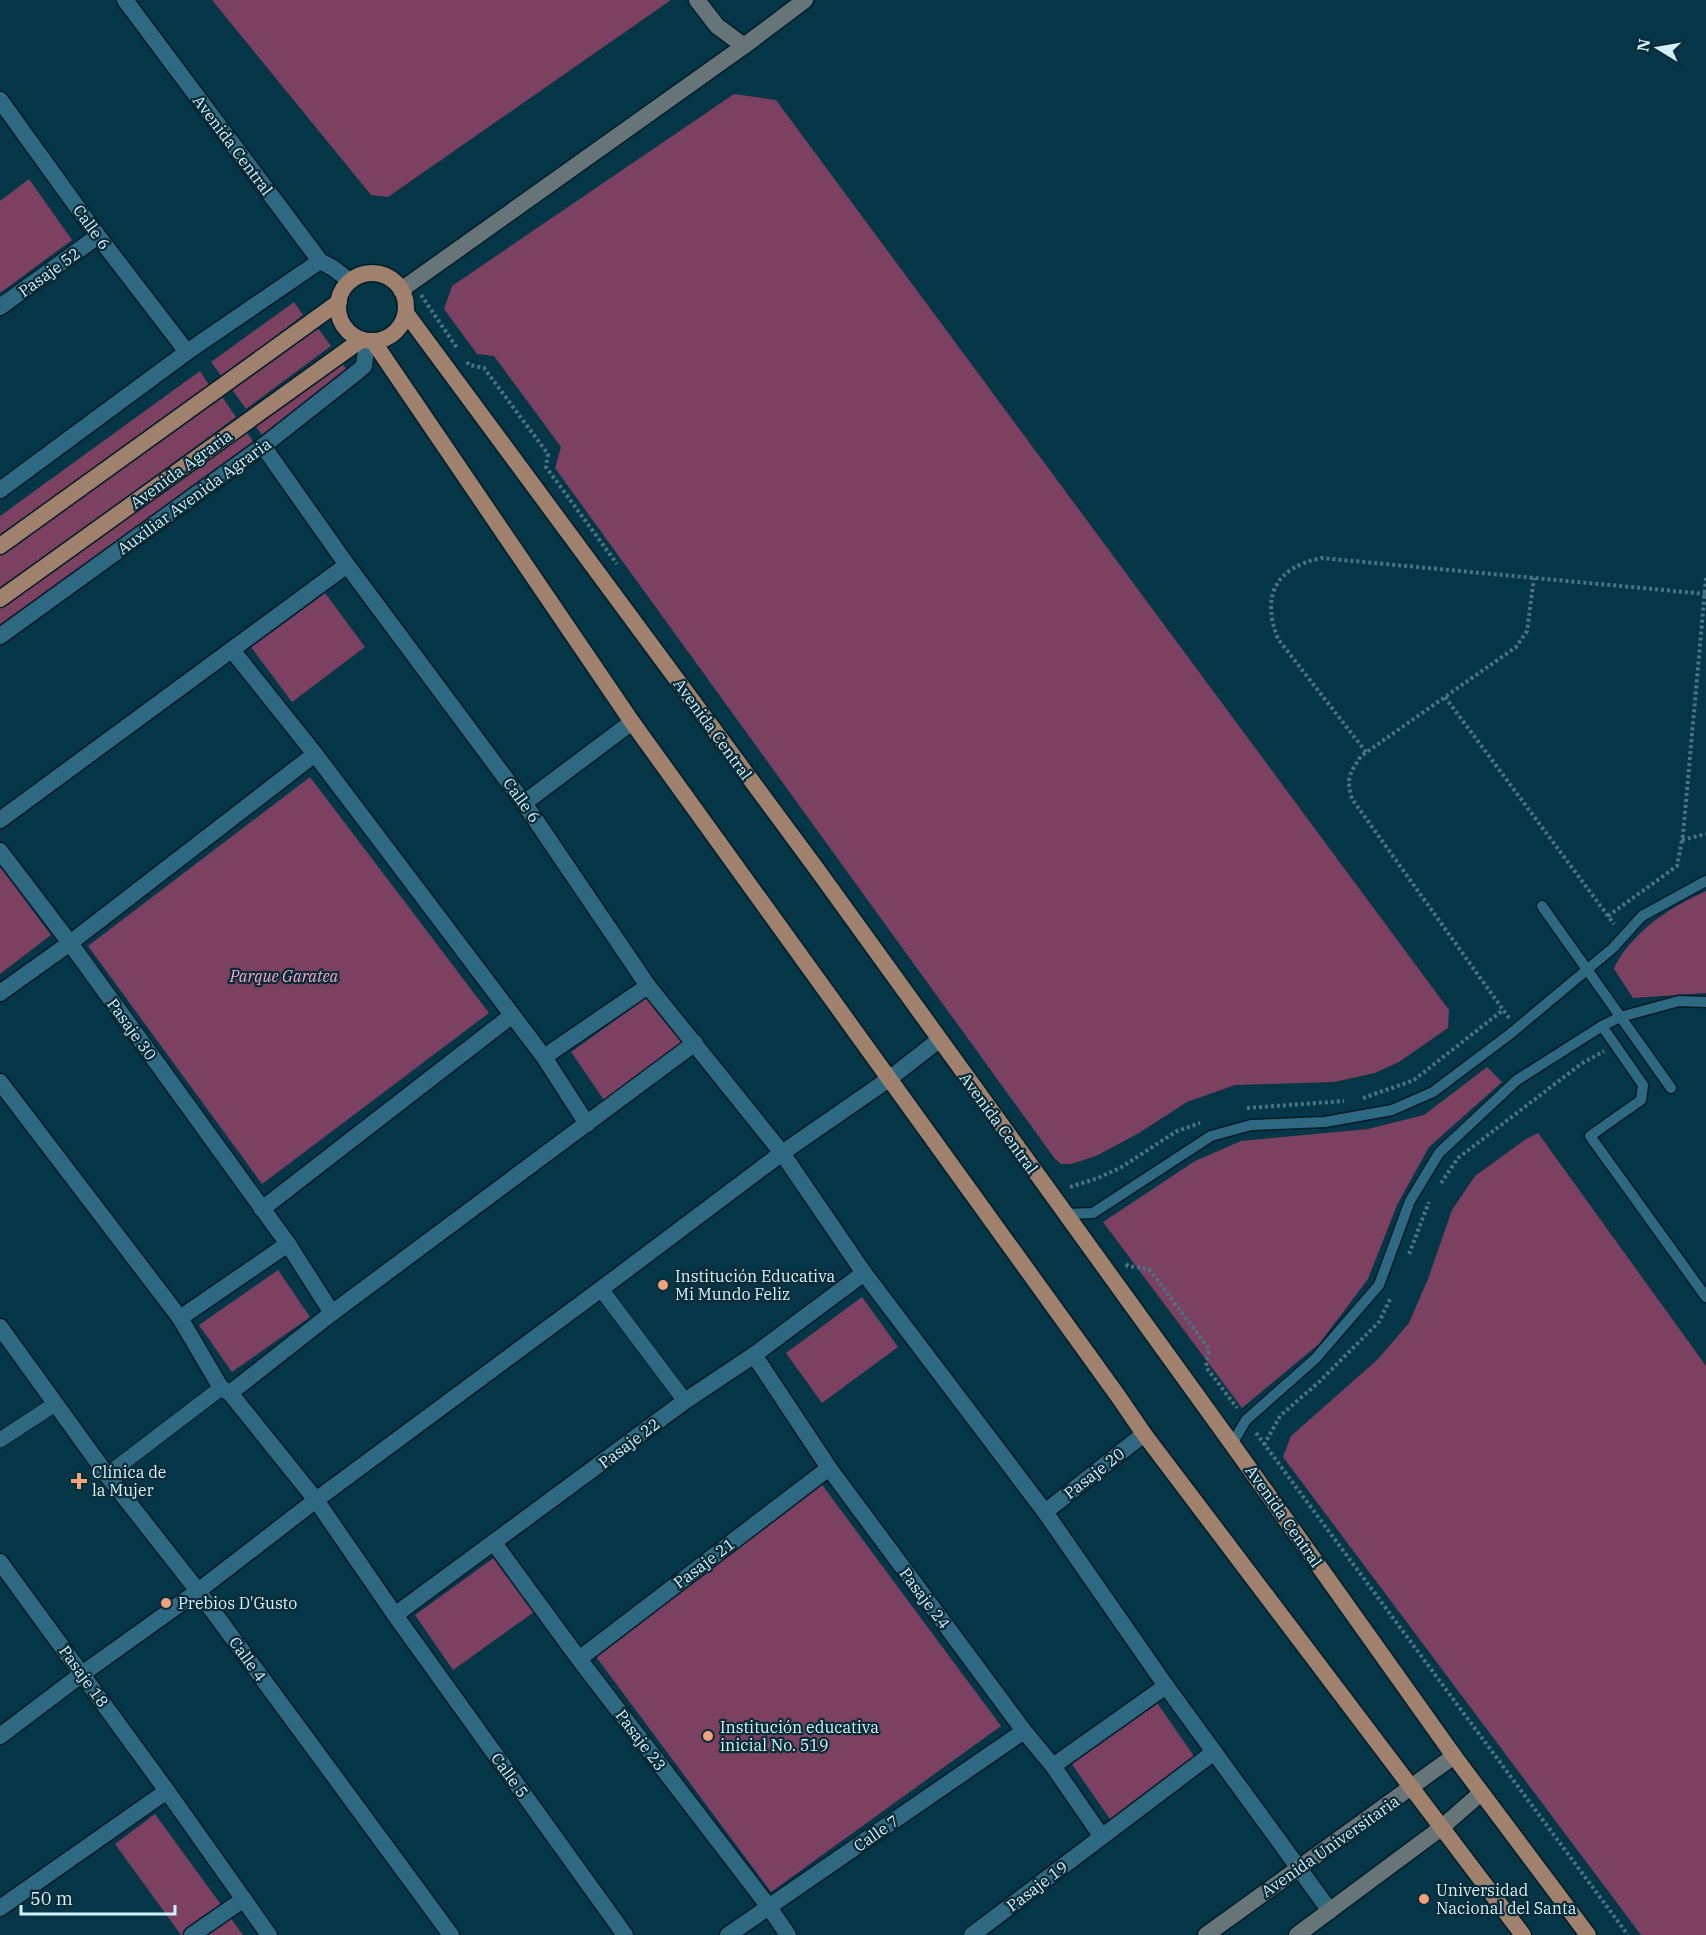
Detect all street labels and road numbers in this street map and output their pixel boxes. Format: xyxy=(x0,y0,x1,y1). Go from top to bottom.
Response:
street label: Avenida Central xyxy=(189,91,277,199)
street label: Calle 6 xyxy=(69,201,115,253)
street label: Pasaje 52 xyxy=(14,243,84,301)
street label: Avenida Agraria xyxy=(126,425,236,513)
street label: Auxiliar Avenida Agraria xyxy=(113,433,275,559)
street label: Avenida Central xyxy=(670,674,757,784)
street label: Calle 6 xyxy=(499,774,545,826)
street label: Pasaje 30 xyxy=(103,994,161,1064)
street label: Avenida Central xyxy=(956,1068,1043,1178)
street label: Pasaje 22 xyxy=(594,1414,664,1472)
street label: Pasaje 20 xyxy=(1060,1443,1128,1503)
street label: Avenida Central xyxy=(1241,1461,1327,1571)
street label: Pasaje 21 xyxy=(669,1534,739,1592)
street label: Pasaje 24 xyxy=(896,1563,954,1633)
street label: Calle 4 xyxy=(225,1633,271,1685)
street label: Pasaje 18 xyxy=(55,1641,113,1711)
street label: Pasaje 23 xyxy=(612,1705,670,1775)
street label: Calle 5 xyxy=(487,1749,533,1801)
street label: Avenida Universitaria xyxy=(1257,1791,1403,1901)
street label: Calle 7 xyxy=(850,1810,902,1856)
street label: Pasaje 19 xyxy=(1002,1857,1072,1915)

